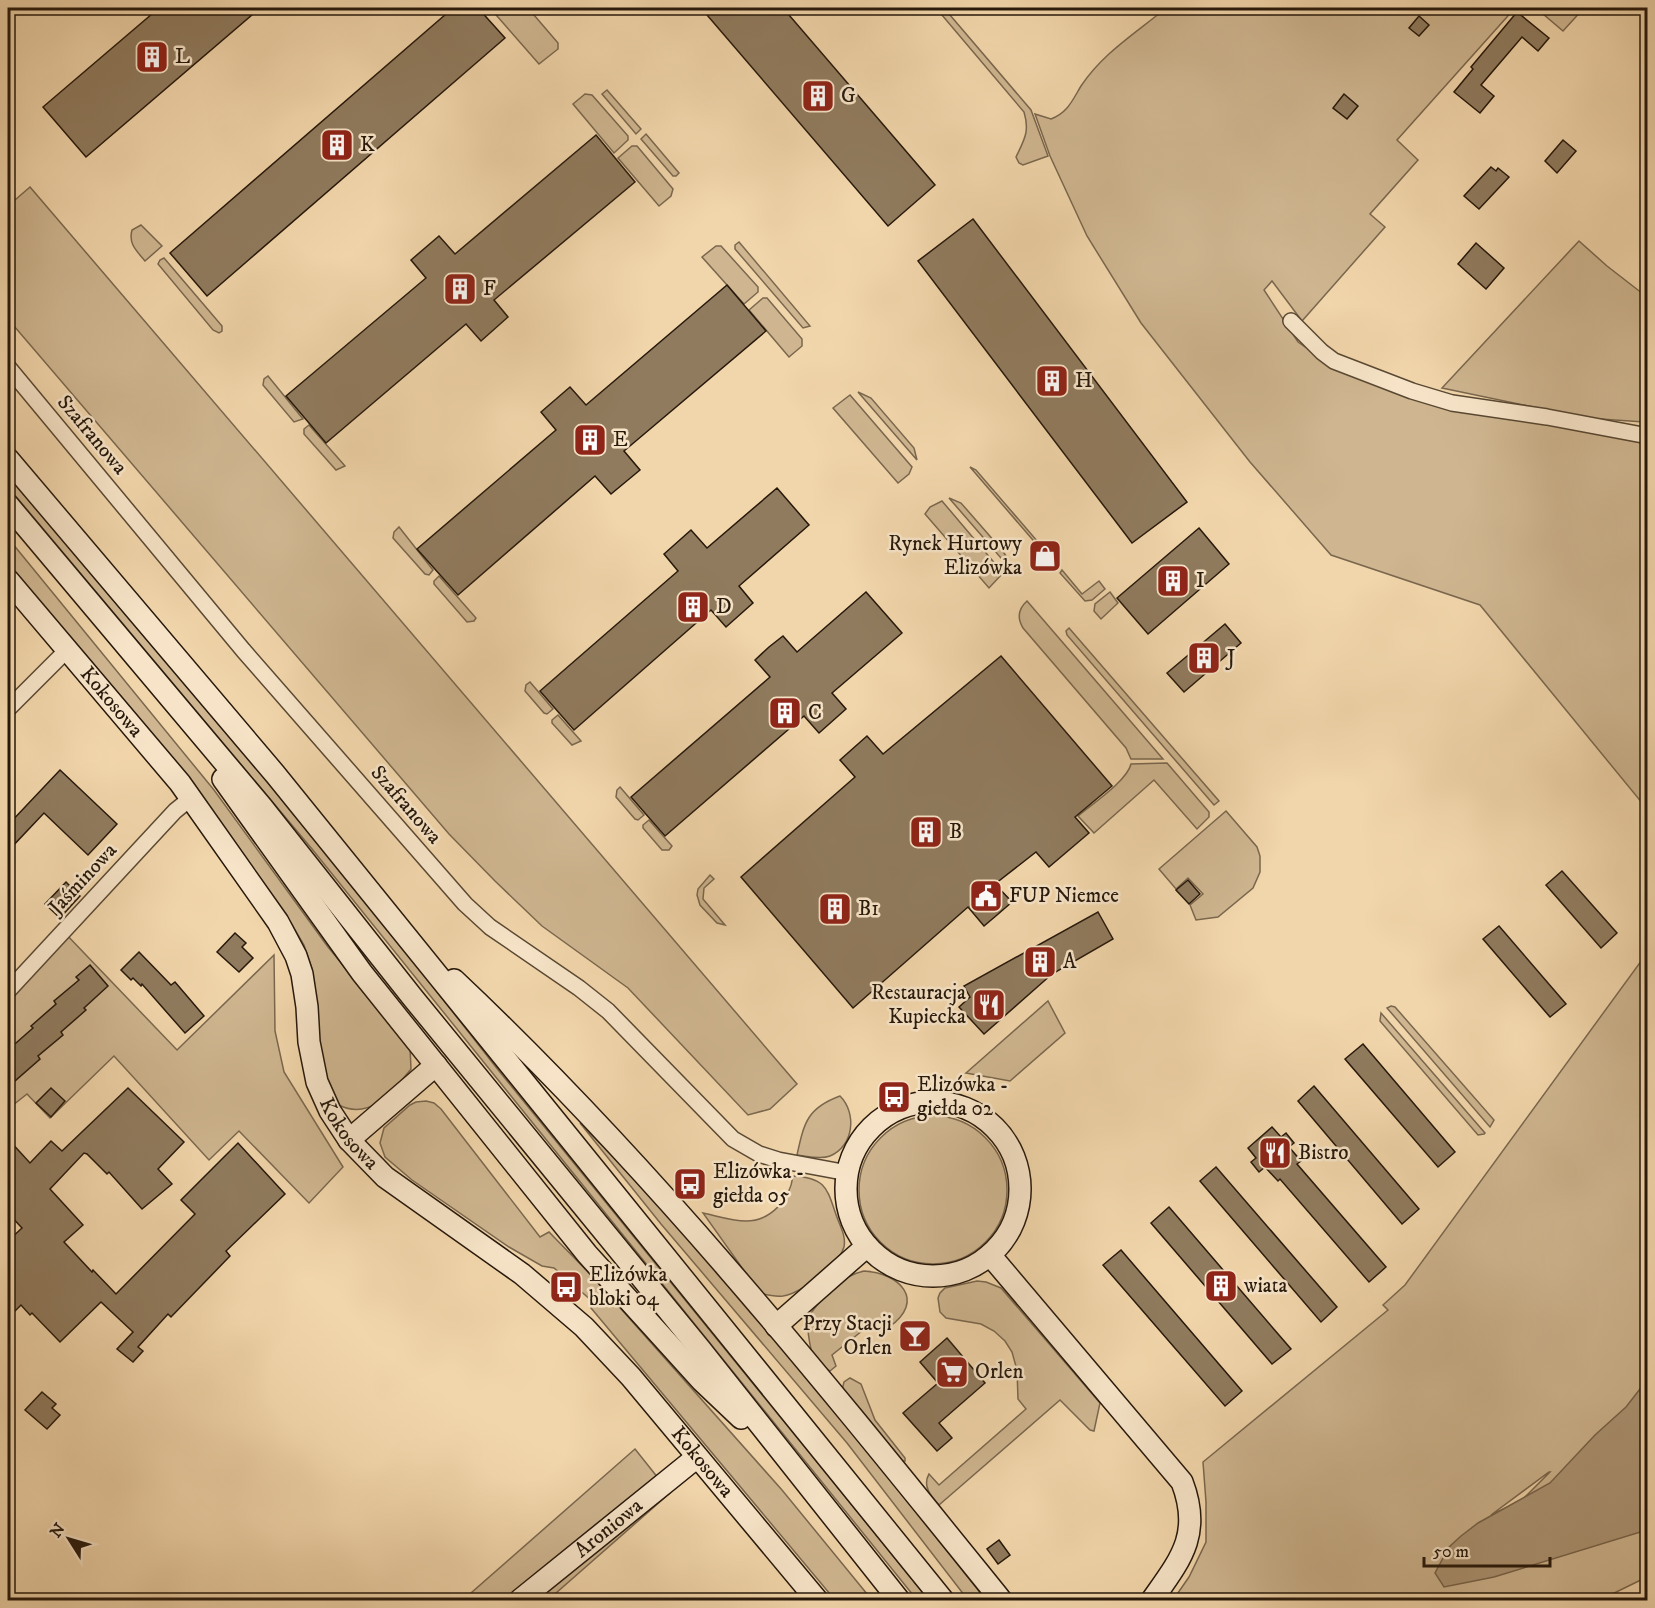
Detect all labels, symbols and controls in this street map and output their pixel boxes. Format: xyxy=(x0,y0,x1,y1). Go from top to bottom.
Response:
building icon: L xyxy=(134,39,170,75)
place label: L xyxy=(175,44,190,70)
building icon: G xyxy=(800,78,836,114)
place label: G xyxy=(841,83,856,109)
building icon: K xyxy=(319,127,355,163)
place label: K xyxy=(360,132,375,158)
building icon: F xyxy=(442,271,478,307)
place label: F xyxy=(483,276,496,302)
building icon: H xyxy=(1034,363,1070,399)
place label: H xyxy=(1075,368,1093,394)
street label: Szafranowa xyxy=(51,390,133,480)
building icon: E xyxy=(572,422,608,458)
place label: E xyxy=(613,427,628,453)
place label: Rynek Hurtowy Elizówka xyxy=(888,531,1023,581)
shop icon: Rynek Hurtowy Elizówka xyxy=(1027,538,1063,574)
building icon: I xyxy=(1155,563,1191,599)
place label: I xyxy=(1196,568,1205,594)
building icon: D xyxy=(675,589,711,625)
place label: D xyxy=(716,594,732,620)
building icon: J xyxy=(1186,640,1222,676)
place label: J xyxy=(1225,645,1235,671)
street label: Kokosowa xyxy=(74,661,149,743)
building icon: C xyxy=(767,695,803,731)
place label: C xyxy=(808,700,822,726)
street label: Szafranowa xyxy=(365,760,447,850)
building icon: B xyxy=(908,814,944,850)
place label: B xyxy=(949,819,962,845)
street label: Jaśminowa xyxy=(42,838,123,922)
public building icon: FUP Niemce xyxy=(968,878,1004,914)
place label: FUP Niemce xyxy=(1009,883,1119,909)
building icon: B1 xyxy=(817,891,853,927)
place label: B1 xyxy=(858,896,879,922)
building icon: A xyxy=(1022,944,1058,980)
place label: A xyxy=(1063,949,1077,975)
place label: Restauracja Kupiecka xyxy=(871,980,966,1030)
restaurant icon: Restauracja Kupiecka xyxy=(971,987,1007,1023)
place label: Elizówka - giełda 02 xyxy=(917,1072,1008,1122)
bus stop icon: Elizówka - giełda 02 xyxy=(876,1079,912,1115)
street label: Kokosowa xyxy=(313,1094,384,1176)
restaurant icon: Bistro xyxy=(1257,1135,1293,1171)
place label: Bistro xyxy=(1298,1140,1348,1166)
place label: Elizówka - giełda 05 xyxy=(713,1159,804,1209)
bus stop icon: Elizówka - giełda 05 xyxy=(672,1166,708,1202)
place label: Elizówka bloki 04 xyxy=(589,1262,667,1312)
building icon: wiata xyxy=(1203,1268,1239,1304)
bus stop icon: Elizówka bloki 04 xyxy=(548,1269,584,1305)
place label: wiata xyxy=(1243,1273,1287,1299)
place label: Przy Stacji Orlen xyxy=(802,1311,892,1361)
bar icon: Przy Stacji Orlen xyxy=(897,1318,933,1354)
supermarket icon: Orlen xyxy=(934,1354,970,1390)
place label: Orlen xyxy=(975,1359,1024,1385)
street label: Kokosowa xyxy=(665,1421,739,1503)
street label: Aroniowa xyxy=(569,1493,648,1564)
north arrow xyxy=(39,1509,99,1569)
text: N xyxy=(46,1519,70,1542)
scale bar xyxy=(1424,1530,1550,1568)
text: 50 m xyxy=(1433,1541,1469,1563)

